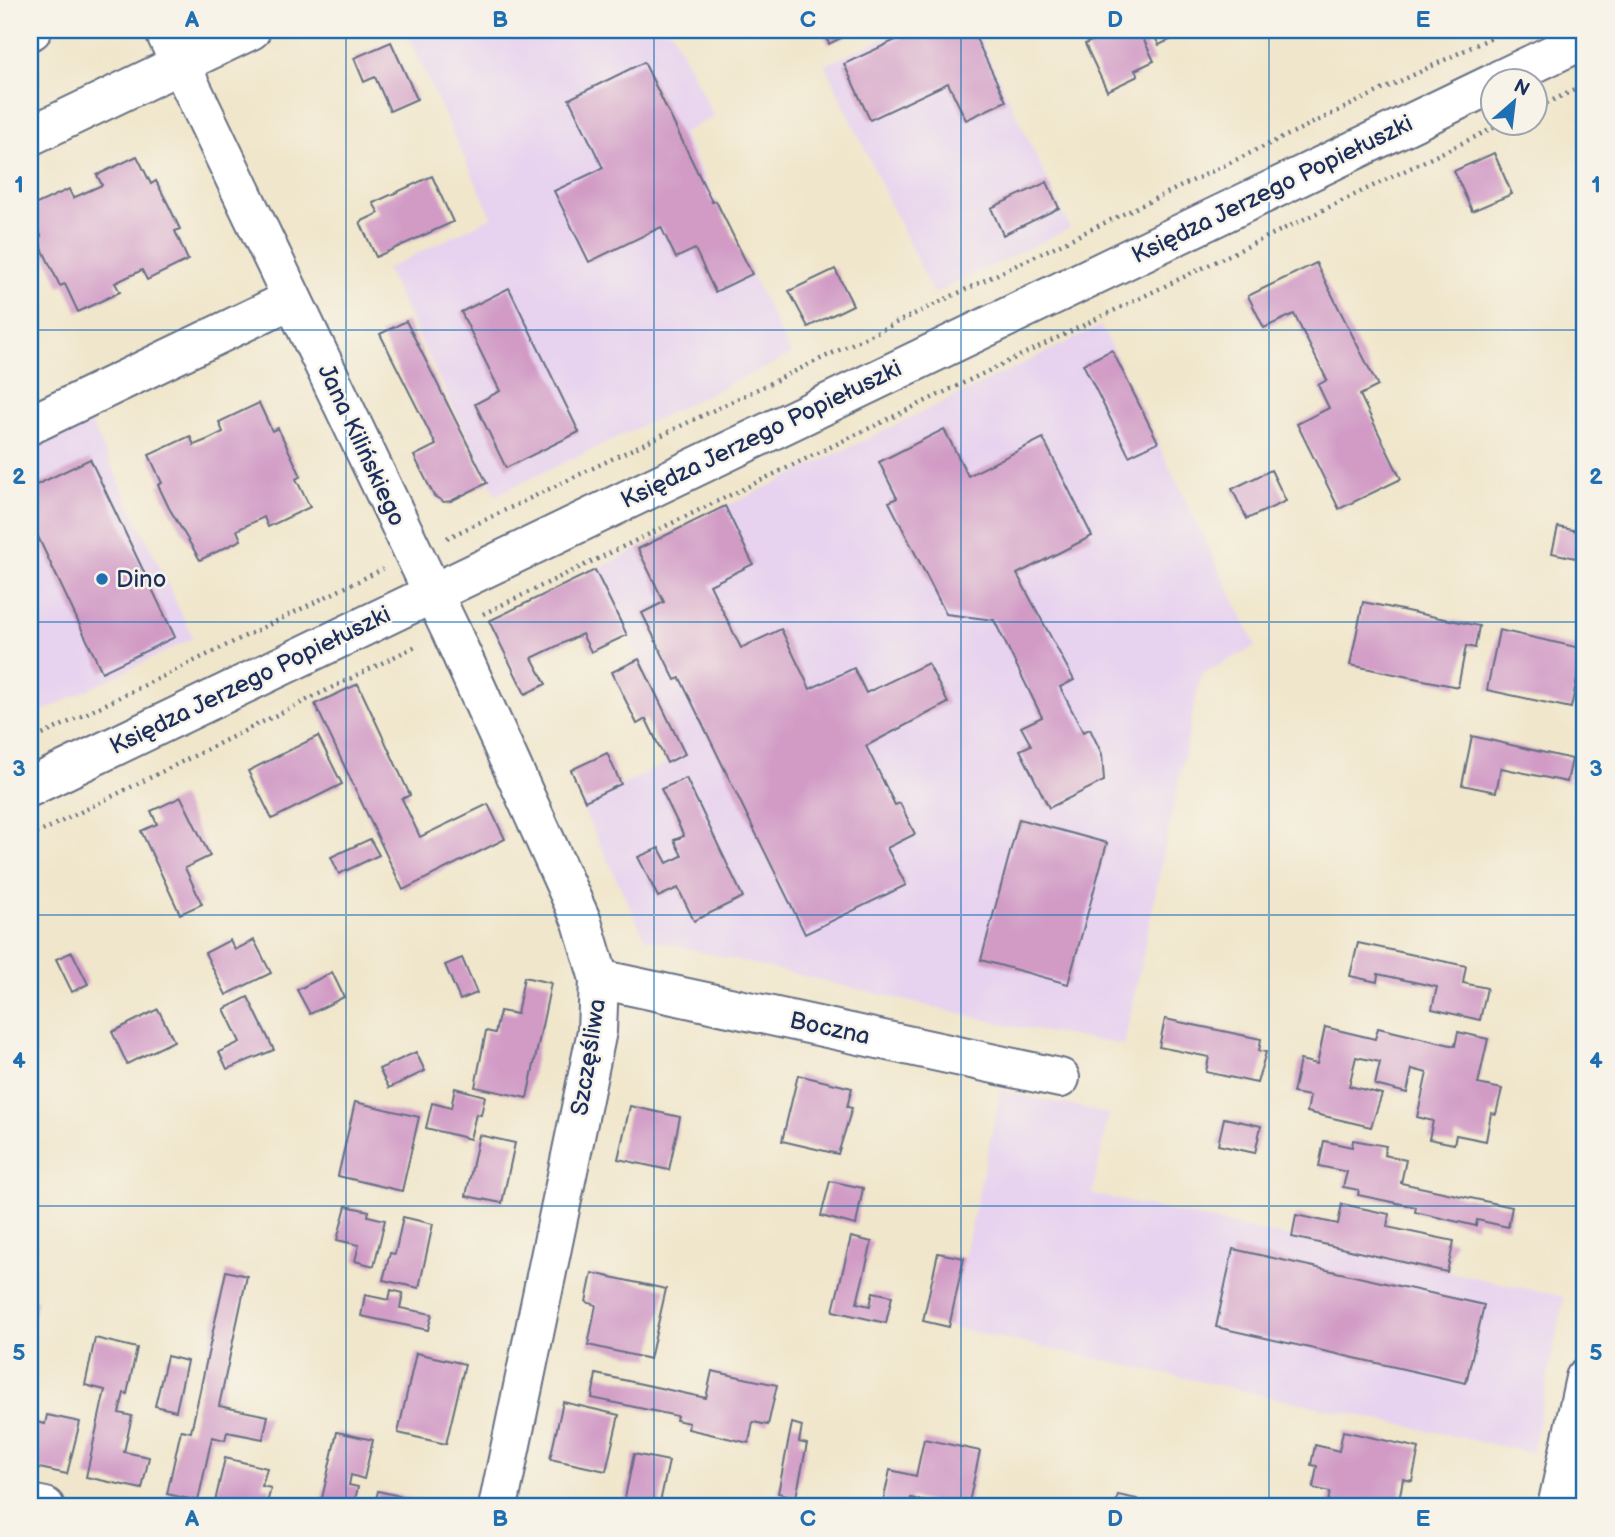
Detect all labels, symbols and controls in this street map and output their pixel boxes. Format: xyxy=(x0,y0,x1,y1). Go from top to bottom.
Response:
text: A xyxy=(184,6,200,34)
text: B xyxy=(492,6,508,34)
text: C xyxy=(800,6,816,34)
text: D xyxy=(1107,6,1123,34)
text: E xyxy=(1416,6,1431,34)
north arrow xyxy=(1478,66,1548,136)
text: N xyxy=(1510,75,1533,102)
street label: Księdza Jerzego Popiełuszki xyxy=(1127,109,1417,270)
text: 1 xyxy=(14,171,24,199)
text: 1 xyxy=(1591,171,1601,199)
street label: Księdza Jerzego Popiełuszki xyxy=(616,354,906,515)
street label: Jana Kilińskiego xyxy=(311,360,412,531)
text: 2 xyxy=(12,463,26,491)
text: 2 xyxy=(1589,463,1603,491)
place label: Dino xyxy=(116,565,166,594)
marker: Dino xyxy=(94,571,110,587)
street label: Księdza Jerzego Popiełuszki xyxy=(105,600,395,761)
text: 3 xyxy=(12,755,26,783)
text: 3 xyxy=(1589,755,1603,783)
street label: Szczęśliwa xyxy=(565,997,612,1118)
street label: Boczna xyxy=(787,1006,873,1051)
text: 4 xyxy=(12,1047,26,1075)
text: 4 xyxy=(1589,1047,1603,1075)
text: 5 xyxy=(12,1339,26,1367)
text: 5 xyxy=(1589,1339,1603,1367)
text: A xyxy=(184,1505,200,1533)
text: B xyxy=(492,1505,508,1533)
text: C xyxy=(800,1505,816,1533)
text: D xyxy=(1107,1505,1123,1533)
text: E xyxy=(1416,1505,1431,1533)

